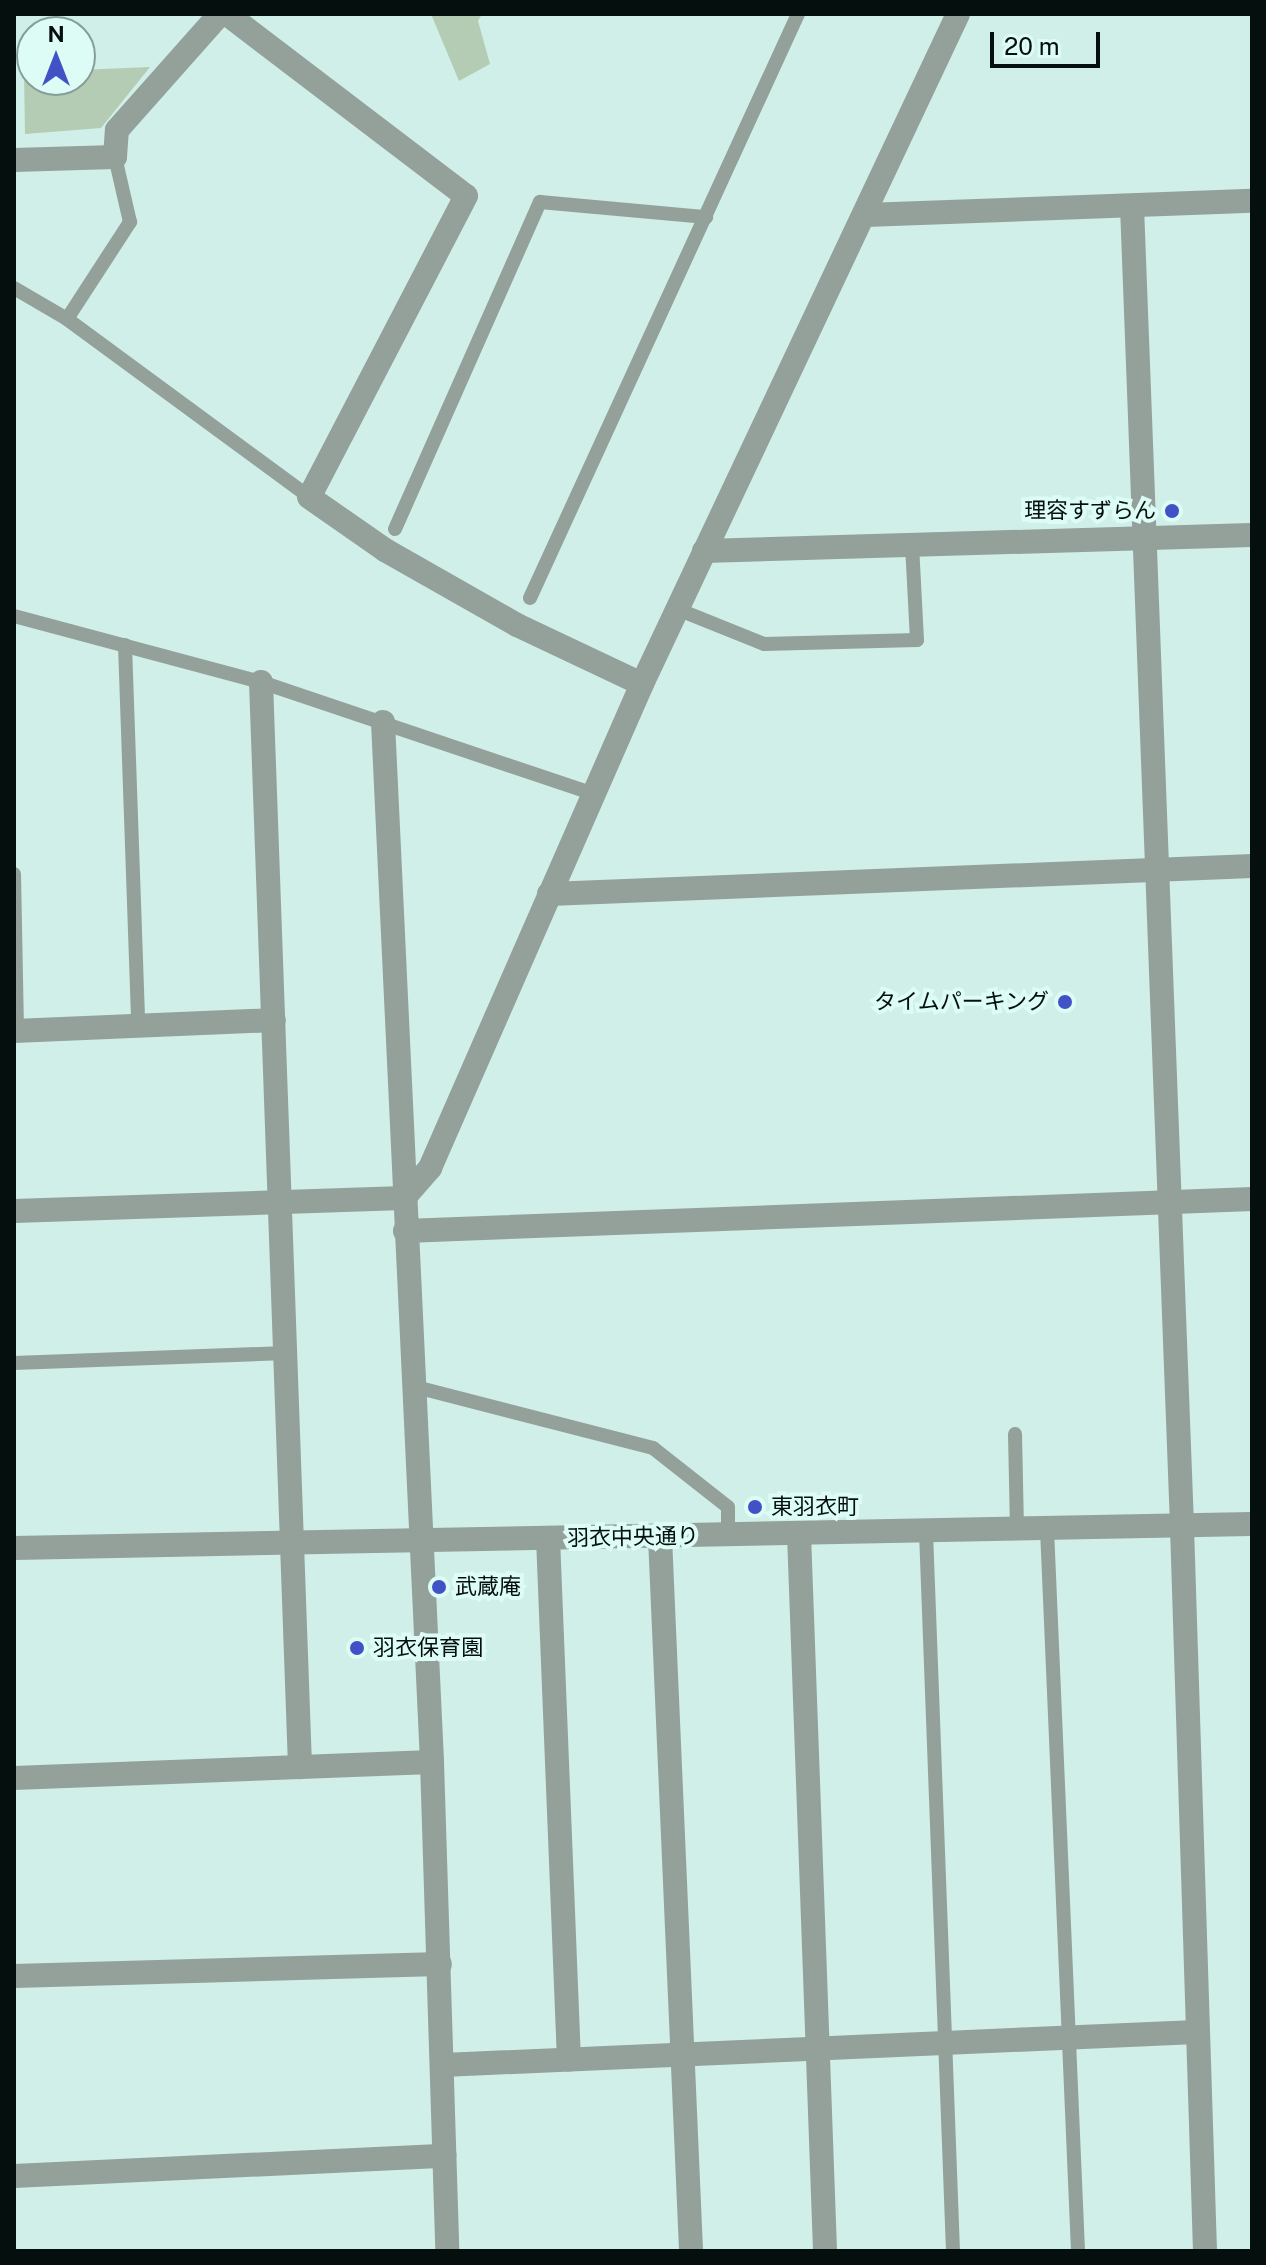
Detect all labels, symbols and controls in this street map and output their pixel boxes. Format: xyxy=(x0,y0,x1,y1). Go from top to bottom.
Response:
north arrow xyxy=(16,16,96,96)
scale bar xyxy=(994,16,1104,66)
text: N xyxy=(47,21,65,47)
text: 20 m xyxy=(1004,32,1060,60)
place label: 理容すずらん xyxy=(1024,498,1156,524)
marker: 理容すずらん xyxy=(1163,502,1181,520)
place label: タイムパーキング xyxy=(873,989,1049,1015)
marker: タイムパーキング xyxy=(1056,993,1074,1011)
place label: 東羽衣町 xyxy=(771,1494,859,1520)
marker: 東羽衣町 xyxy=(746,1498,764,1516)
street label: 羽衣中央通り xyxy=(567,1523,699,1551)
place label: 武蔵庵 xyxy=(455,1574,521,1600)
marker: 武蔵庵 xyxy=(430,1578,448,1596)
place label: 羽衣保育園 xyxy=(373,1635,483,1661)
marker: 羽衣保育園 xyxy=(348,1639,366,1657)

